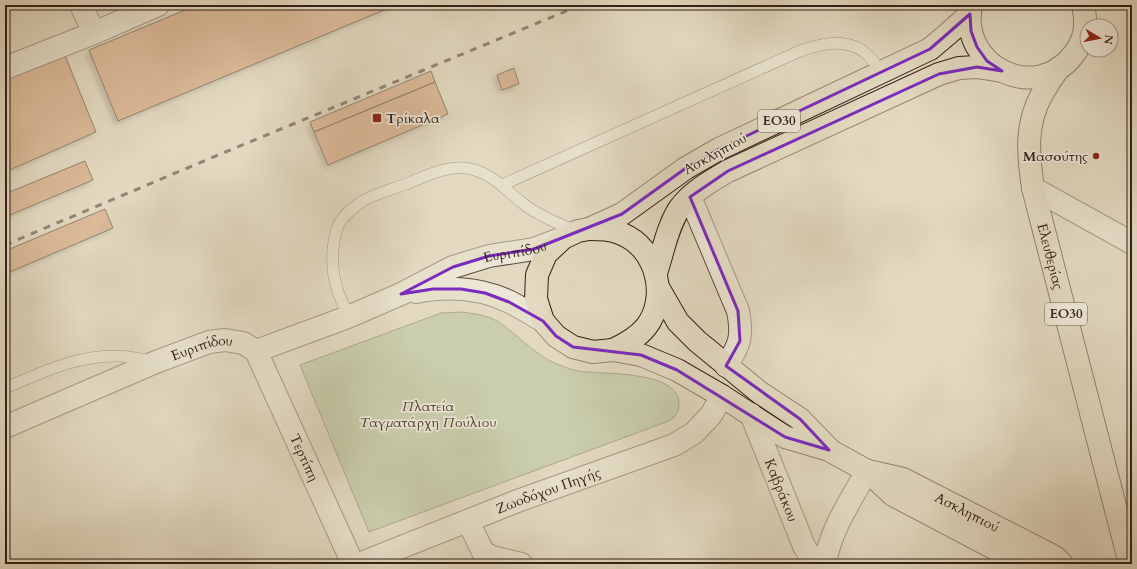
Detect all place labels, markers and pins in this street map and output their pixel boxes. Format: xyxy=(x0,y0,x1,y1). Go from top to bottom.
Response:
place label: Τρίκαλα xyxy=(386,109,440,128)
marker: Τρίκαλα xyxy=(371,112,383,124)
place label: Μασούτης xyxy=(1023,147,1088,166)
marker: Μασούτης xyxy=(1091,151,1101,161)

